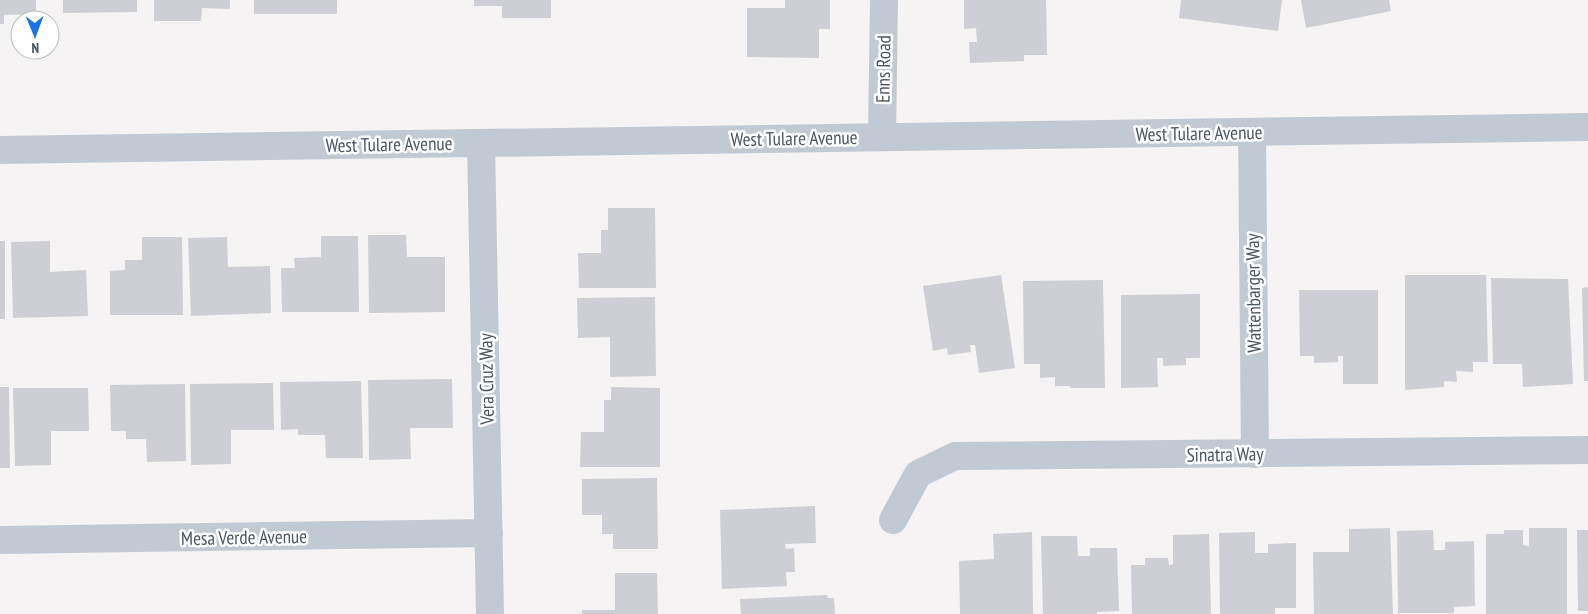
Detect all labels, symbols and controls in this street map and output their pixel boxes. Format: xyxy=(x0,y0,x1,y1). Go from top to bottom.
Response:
north arrow xyxy=(10,10,60,60)
street label: Enns Road xyxy=(870,35,896,103)
text: N xyxy=(31,39,39,57)
street label: West Tulare Avenue xyxy=(1135,120,1263,146)
street label: West Tulare Avenue xyxy=(730,125,858,151)
street label: West Tulare Avenue xyxy=(325,131,453,157)
street label: Wattenbarger Way xyxy=(1240,232,1266,353)
street label: Vera Cruz Way xyxy=(473,332,499,426)
street label: Sinatra Way xyxy=(1186,441,1264,467)
street label: Mesa Verde Avenue xyxy=(181,524,307,550)

